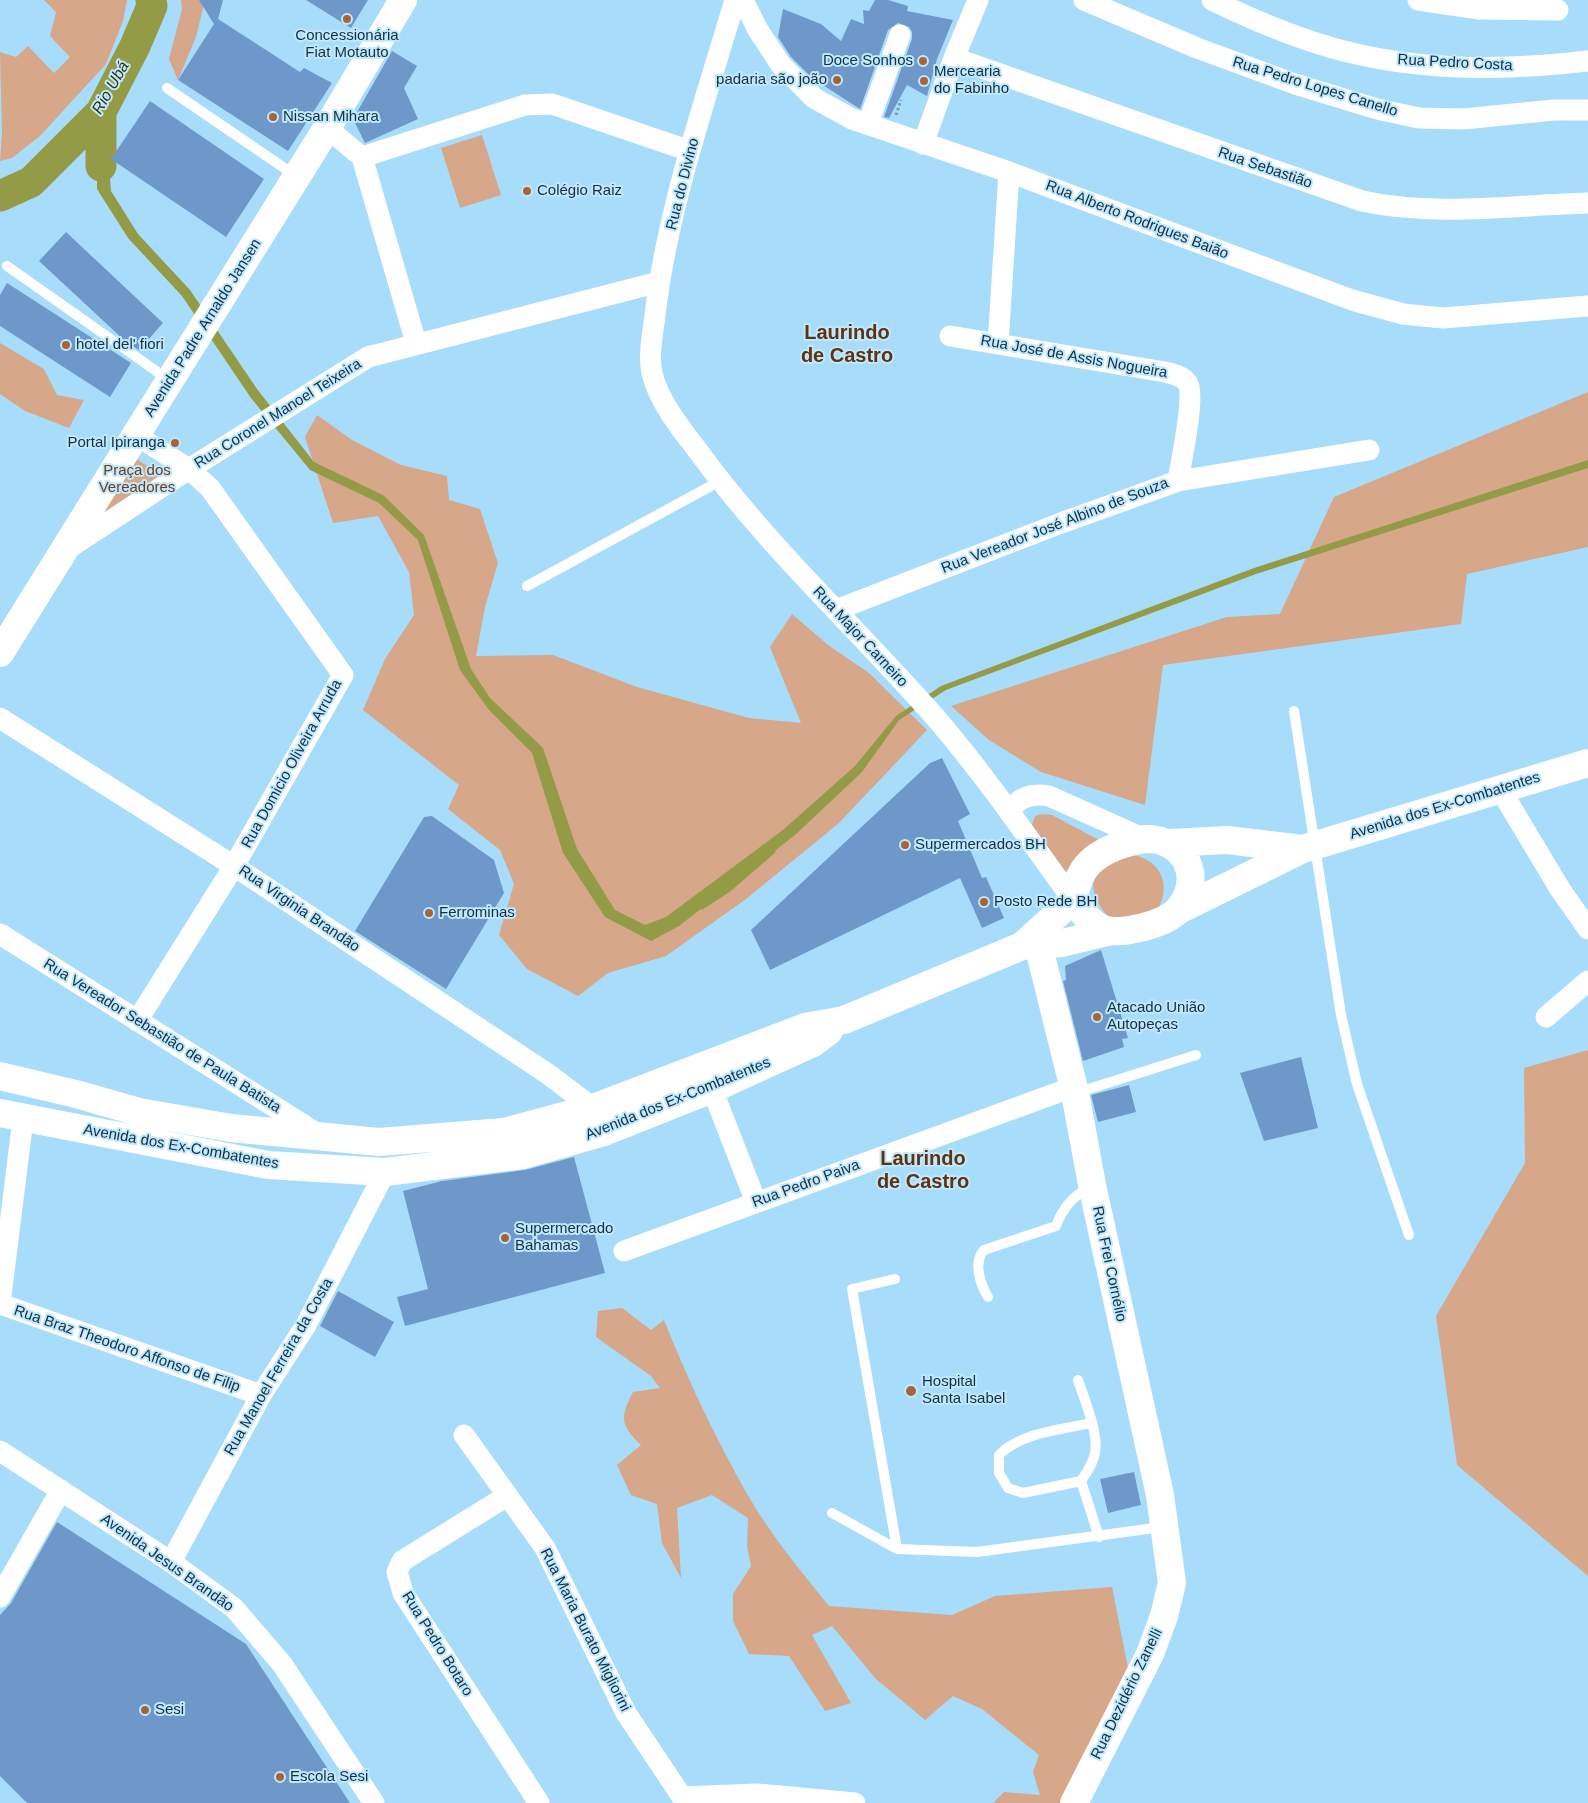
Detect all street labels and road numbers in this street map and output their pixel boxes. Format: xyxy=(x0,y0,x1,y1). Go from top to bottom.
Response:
street label: Rua Pedro Costa xyxy=(1397,51,1513,75)
street label: Rua Pedro Lopes Canello xyxy=(1230,53,1400,121)
street label: Rua do Divino xyxy=(663,136,703,232)
street label: Rua Sebastião xyxy=(1216,143,1314,193)
street label: Rua Alberto Rodrigues Baião xyxy=(1043,177,1231,263)
street label: Avenida Padre Arnaldo Jansen xyxy=(141,236,265,420)
street label: Rua José de Assis Nogueira xyxy=(979,332,1169,382)
street label: Rua Coronel Manoel Teixeira xyxy=(191,355,365,473)
street label: Rua Vereador José Albino de Souza xyxy=(939,474,1171,578)
street label: Rua Major Carneiro xyxy=(809,583,911,691)
street label: Rua Domicio Oliveira Arruda xyxy=(238,677,346,851)
street label: Avenida dos Ex-Combatentes xyxy=(1348,768,1542,844)
street label: Rua Virginia Brandão xyxy=(235,862,363,956)
street label: Rua Vereador Sebastião de Paula Batista xyxy=(40,955,284,1117)
street label: Avenida dos Ex-Combatentes xyxy=(583,1054,773,1144)
street label: Avenida dos Ex-Combatentes xyxy=(82,1121,280,1173)
street label: Rua Pedro Paiva xyxy=(750,1156,862,1212)
street label: Rua Frei Cornélio xyxy=(1088,1205,1130,1323)
street label: Rua Manoel Ferreira da Costa xyxy=(221,1275,337,1459)
street label: Rua Braz Theodoro Affonso de Filip xyxy=(11,1302,243,1396)
street label: Avenida Jesus Brandão xyxy=(97,1510,237,1616)
street label: Rua Maria Burato Migliorini xyxy=(536,1545,634,1715)
street label: Rua Pedro Botaro xyxy=(398,1588,476,1700)
street label: Rua Dezidério Zanelli xyxy=(1087,1626,1167,1762)

